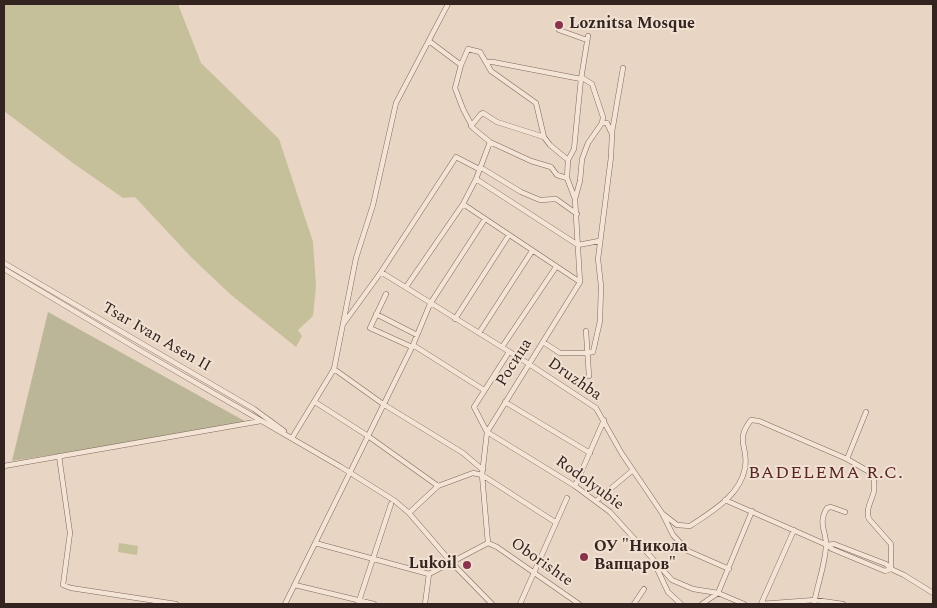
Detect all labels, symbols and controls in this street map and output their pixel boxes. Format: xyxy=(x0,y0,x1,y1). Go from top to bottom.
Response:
place label: Loznitsa Mosque xyxy=(569,15,695,35)
marker: Loznitsa Mosque xyxy=(553,19,565,31)
street label: Tsar Ivan Asen II xyxy=(98,299,214,377)
street label: Росица xyxy=(493,336,537,390)
street label: Druzhba xyxy=(543,355,605,405)
street label: Rodolyubie xyxy=(551,453,627,515)
district label: BADELEMA R.C. xyxy=(747,463,905,485)
street label: Oborishte xyxy=(506,535,576,591)
place label: ОУ "Никола Вапцаров" xyxy=(594,538,688,576)
marker: ОУ "Никола Вапцаров" xyxy=(578,551,590,563)
place label: Lukoil xyxy=(409,555,457,575)
marker: Lukoil xyxy=(461,559,473,571)

